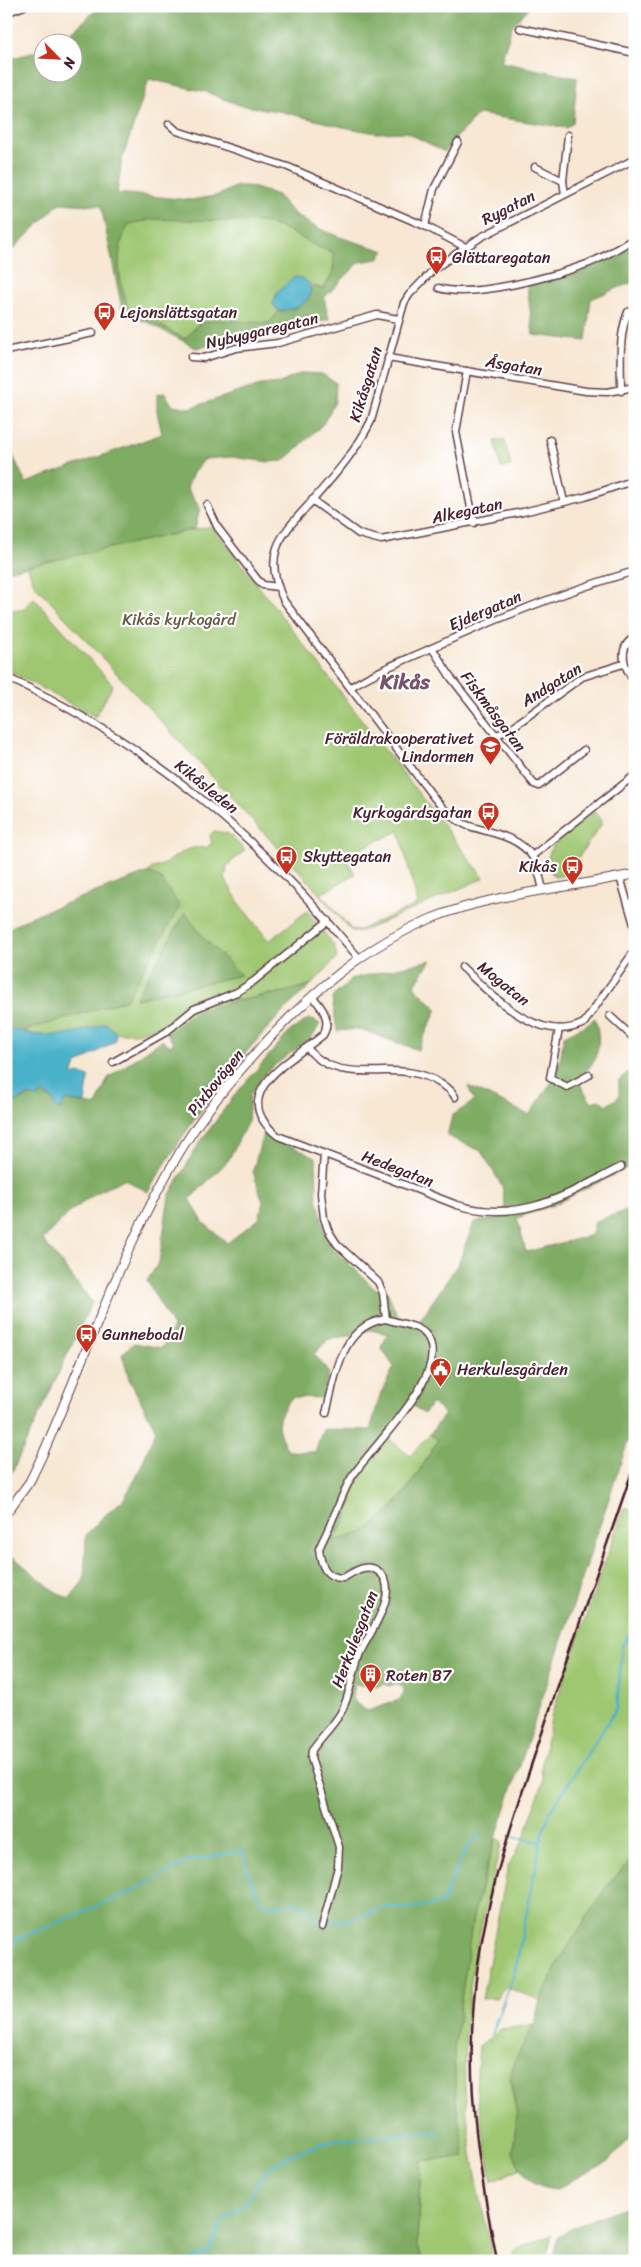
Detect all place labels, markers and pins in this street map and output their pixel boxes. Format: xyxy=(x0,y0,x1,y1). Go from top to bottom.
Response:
place label: Glättaregatan xyxy=(452,243,551,272)
bus stop icon: Glättaregatan xyxy=(424,245,448,276)
place label: Lejonslättsgatan xyxy=(120,298,237,327)
bus stop icon: Lejonslättsgatan xyxy=(92,300,116,331)
place label: Föräldrakooperativet Lindormen xyxy=(325,724,474,771)
school or university icon: Föräldrakooperativet Lindormen xyxy=(478,735,502,766)
place label: Kyrkogårdsgatan xyxy=(353,798,472,827)
bus stop icon: Kyrkogårdsgatan xyxy=(476,800,500,831)
place label: Skyttegatan xyxy=(303,842,391,871)
bus stop icon: Skyttegatan xyxy=(275,844,299,875)
place label: Kikås xyxy=(519,852,558,881)
bus stop icon: Kikås xyxy=(561,854,585,885)
place label: Gunnebodal xyxy=(102,1320,184,1349)
bus stop icon: Gunnebodal xyxy=(74,1322,98,1353)
place label: Herkulesgården xyxy=(457,1355,568,1384)
public building icon: Herkulesgården xyxy=(429,1357,453,1388)
place label: Roten B7 xyxy=(386,1661,452,1690)
building icon: Roten B7 xyxy=(358,1663,382,1694)

